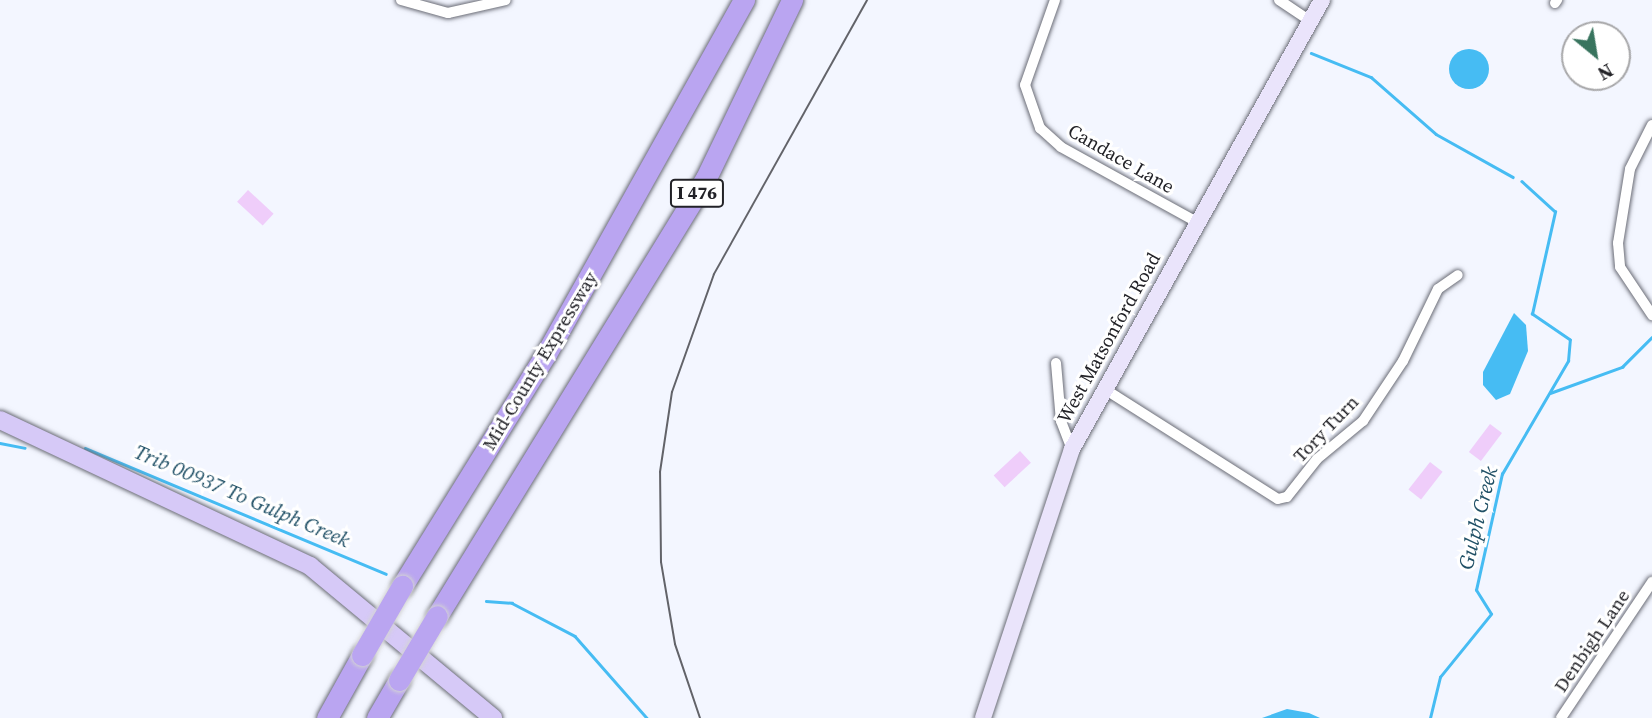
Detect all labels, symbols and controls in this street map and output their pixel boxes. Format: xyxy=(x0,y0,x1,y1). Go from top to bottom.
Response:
north arrow xyxy=(1561,21,1631,91)
text: N xyxy=(1593,58,1618,87)
street label: Candace Lane xyxy=(1064,119,1178,199)
road number: I 476 xyxy=(669,178,725,208)
street label: West Matsonford Road xyxy=(1053,249,1165,427)
street label: Mid-County Expressway xyxy=(478,268,602,454)
street label: Tory Turn xyxy=(1288,391,1364,467)
water label: Trib 00937 To Gulph Creek xyxy=(130,439,354,553)
water label: Gulph Creek xyxy=(1453,464,1503,572)
street label: Denbigh Lane xyxy=(1549,585,1635,697)

